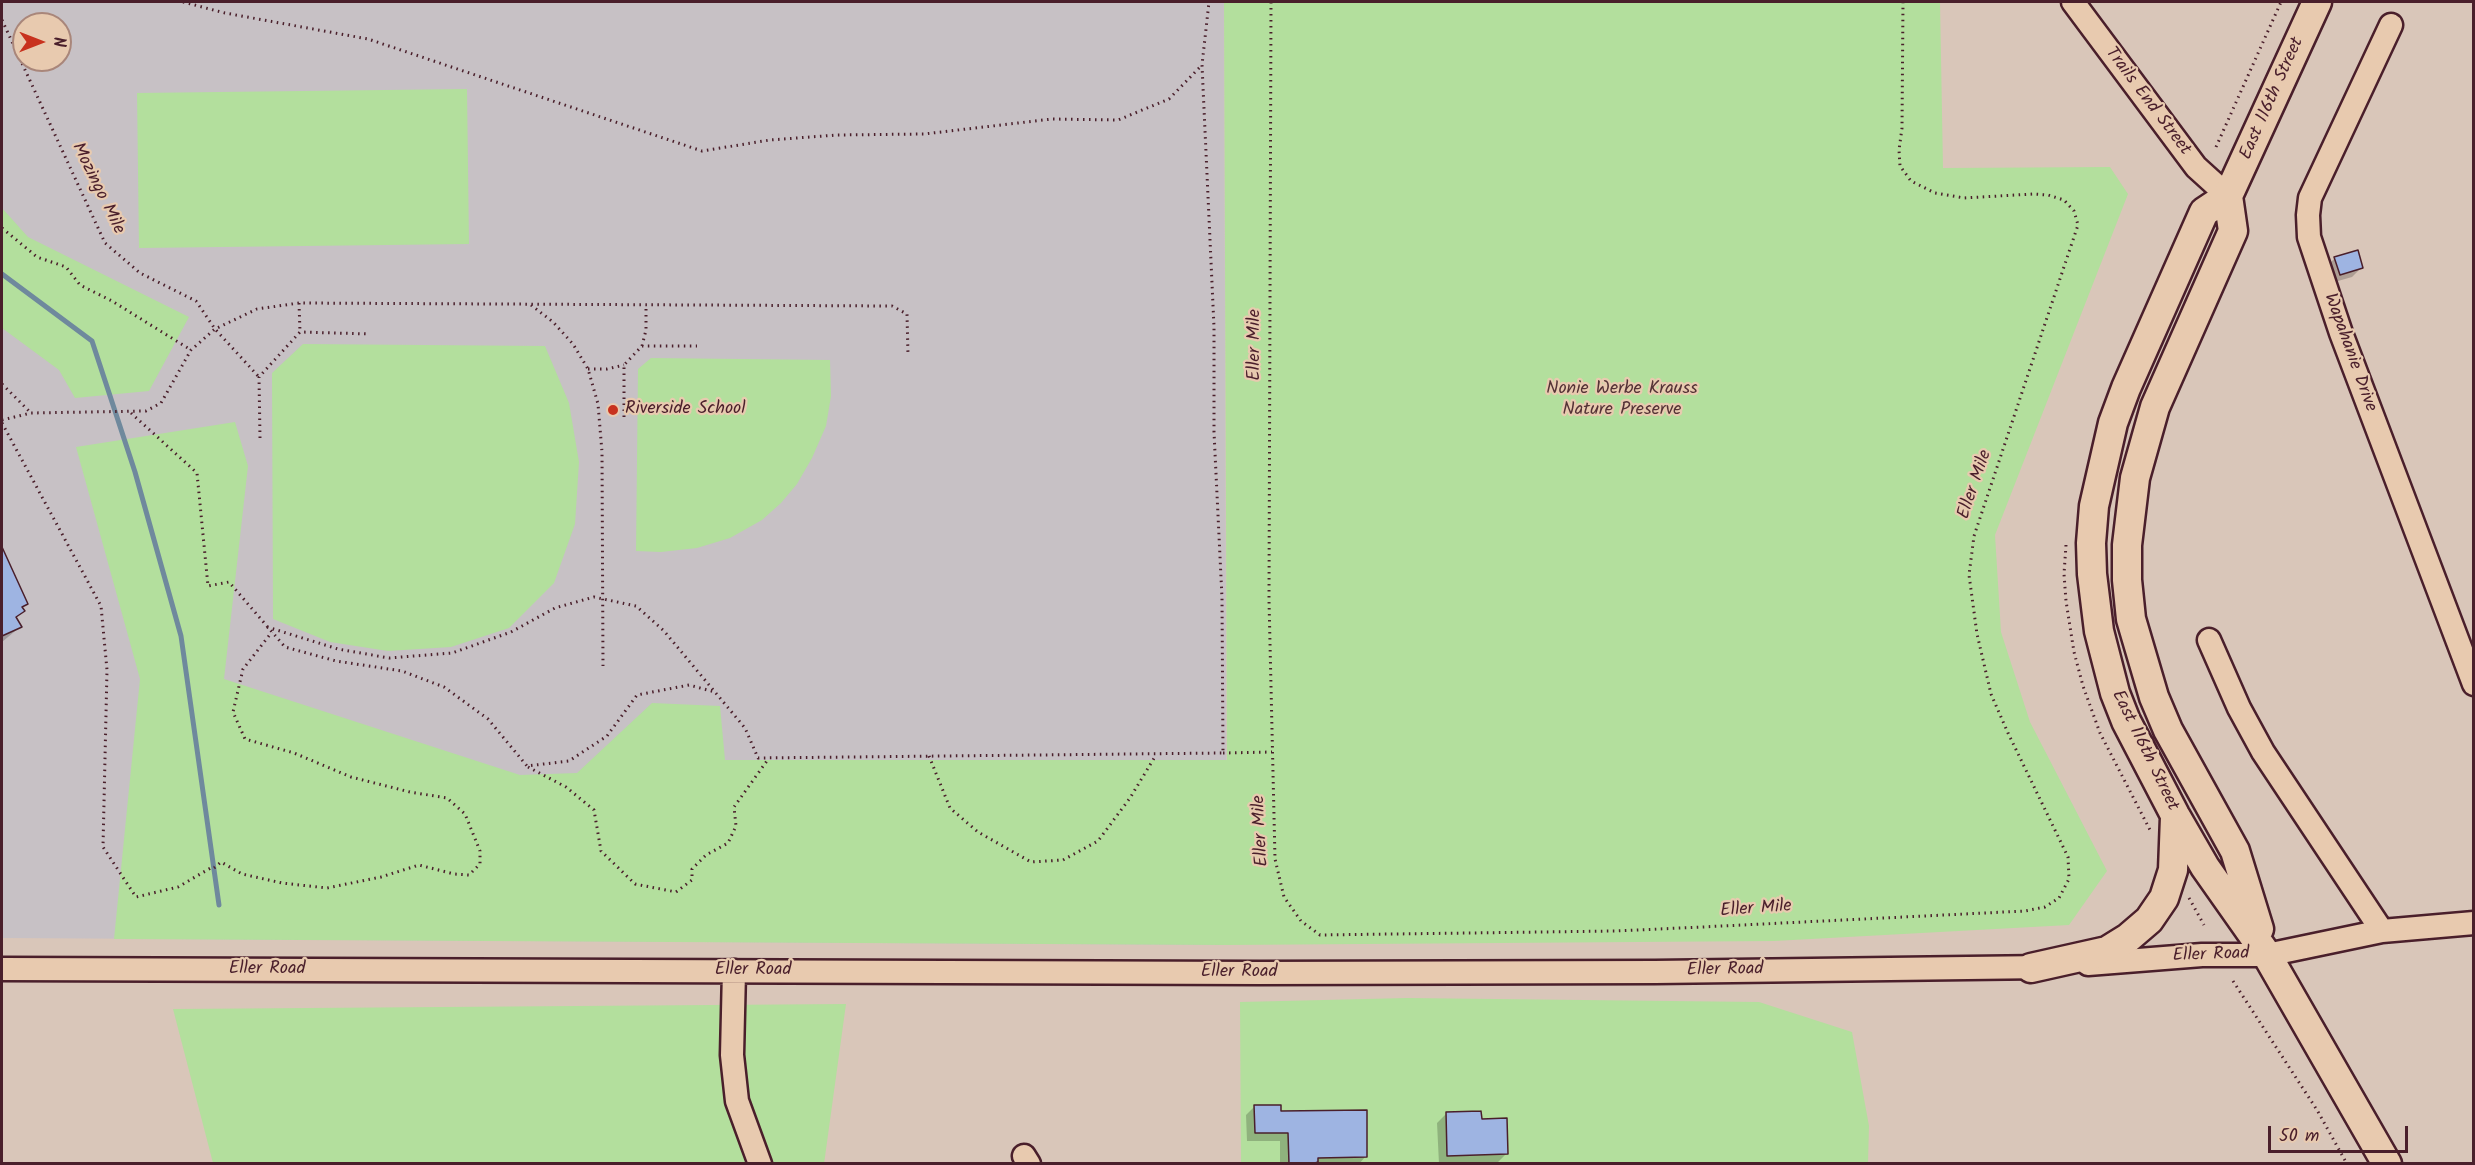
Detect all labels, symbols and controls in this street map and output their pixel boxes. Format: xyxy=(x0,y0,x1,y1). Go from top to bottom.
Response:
north arrow xyxy=(12,12,72,72)
street label: East 116th Street xyxy=(2236,34,2310,164)
text: N xyxy=(46,37,71,47)
street label: Trails End Street xyxy=(2099,44,2195,160)
street label: Mozingo Mile xyxy=(66,140,128,238)
street label: Wapahanie Drive xyxy=(2318,291,2380,415)
street label: Eller Mile xyxy=(1245,309,1267,381)
park label: Nonie Werbe Krauss Nature Preserve xyxy=(1546,379,1698,422)
place label: Riverside School xyxy=(625,399,746,421)
marker: Riverside School xyxy=(606,403,620,417)
street label: Eller Mile xyxy=(1954,448,1998,522)
street label: East 116th Street xyxy=(2105,687,2183,815)
street label: Eller Mile xyxy=(1249,795,1275,867)
street label: Eller Mile xyxy=(1720,897,1792,923)
street label: Eller Road xyxy=(2172,944,2250,968)
street label: Eller Road xyxy=(229,959,305,981)
street label: Eller Road xyxy=(715,960,791,982)
street label: Eller Road xyxy=(1686,960,1764,982)
street label: Eller Road xyxy=(1201,962,1277,984)
scale bar xyxy=(2271,1114,2410,1152)
text: 50 m xyxy=(2279,1122,2319,1151)

